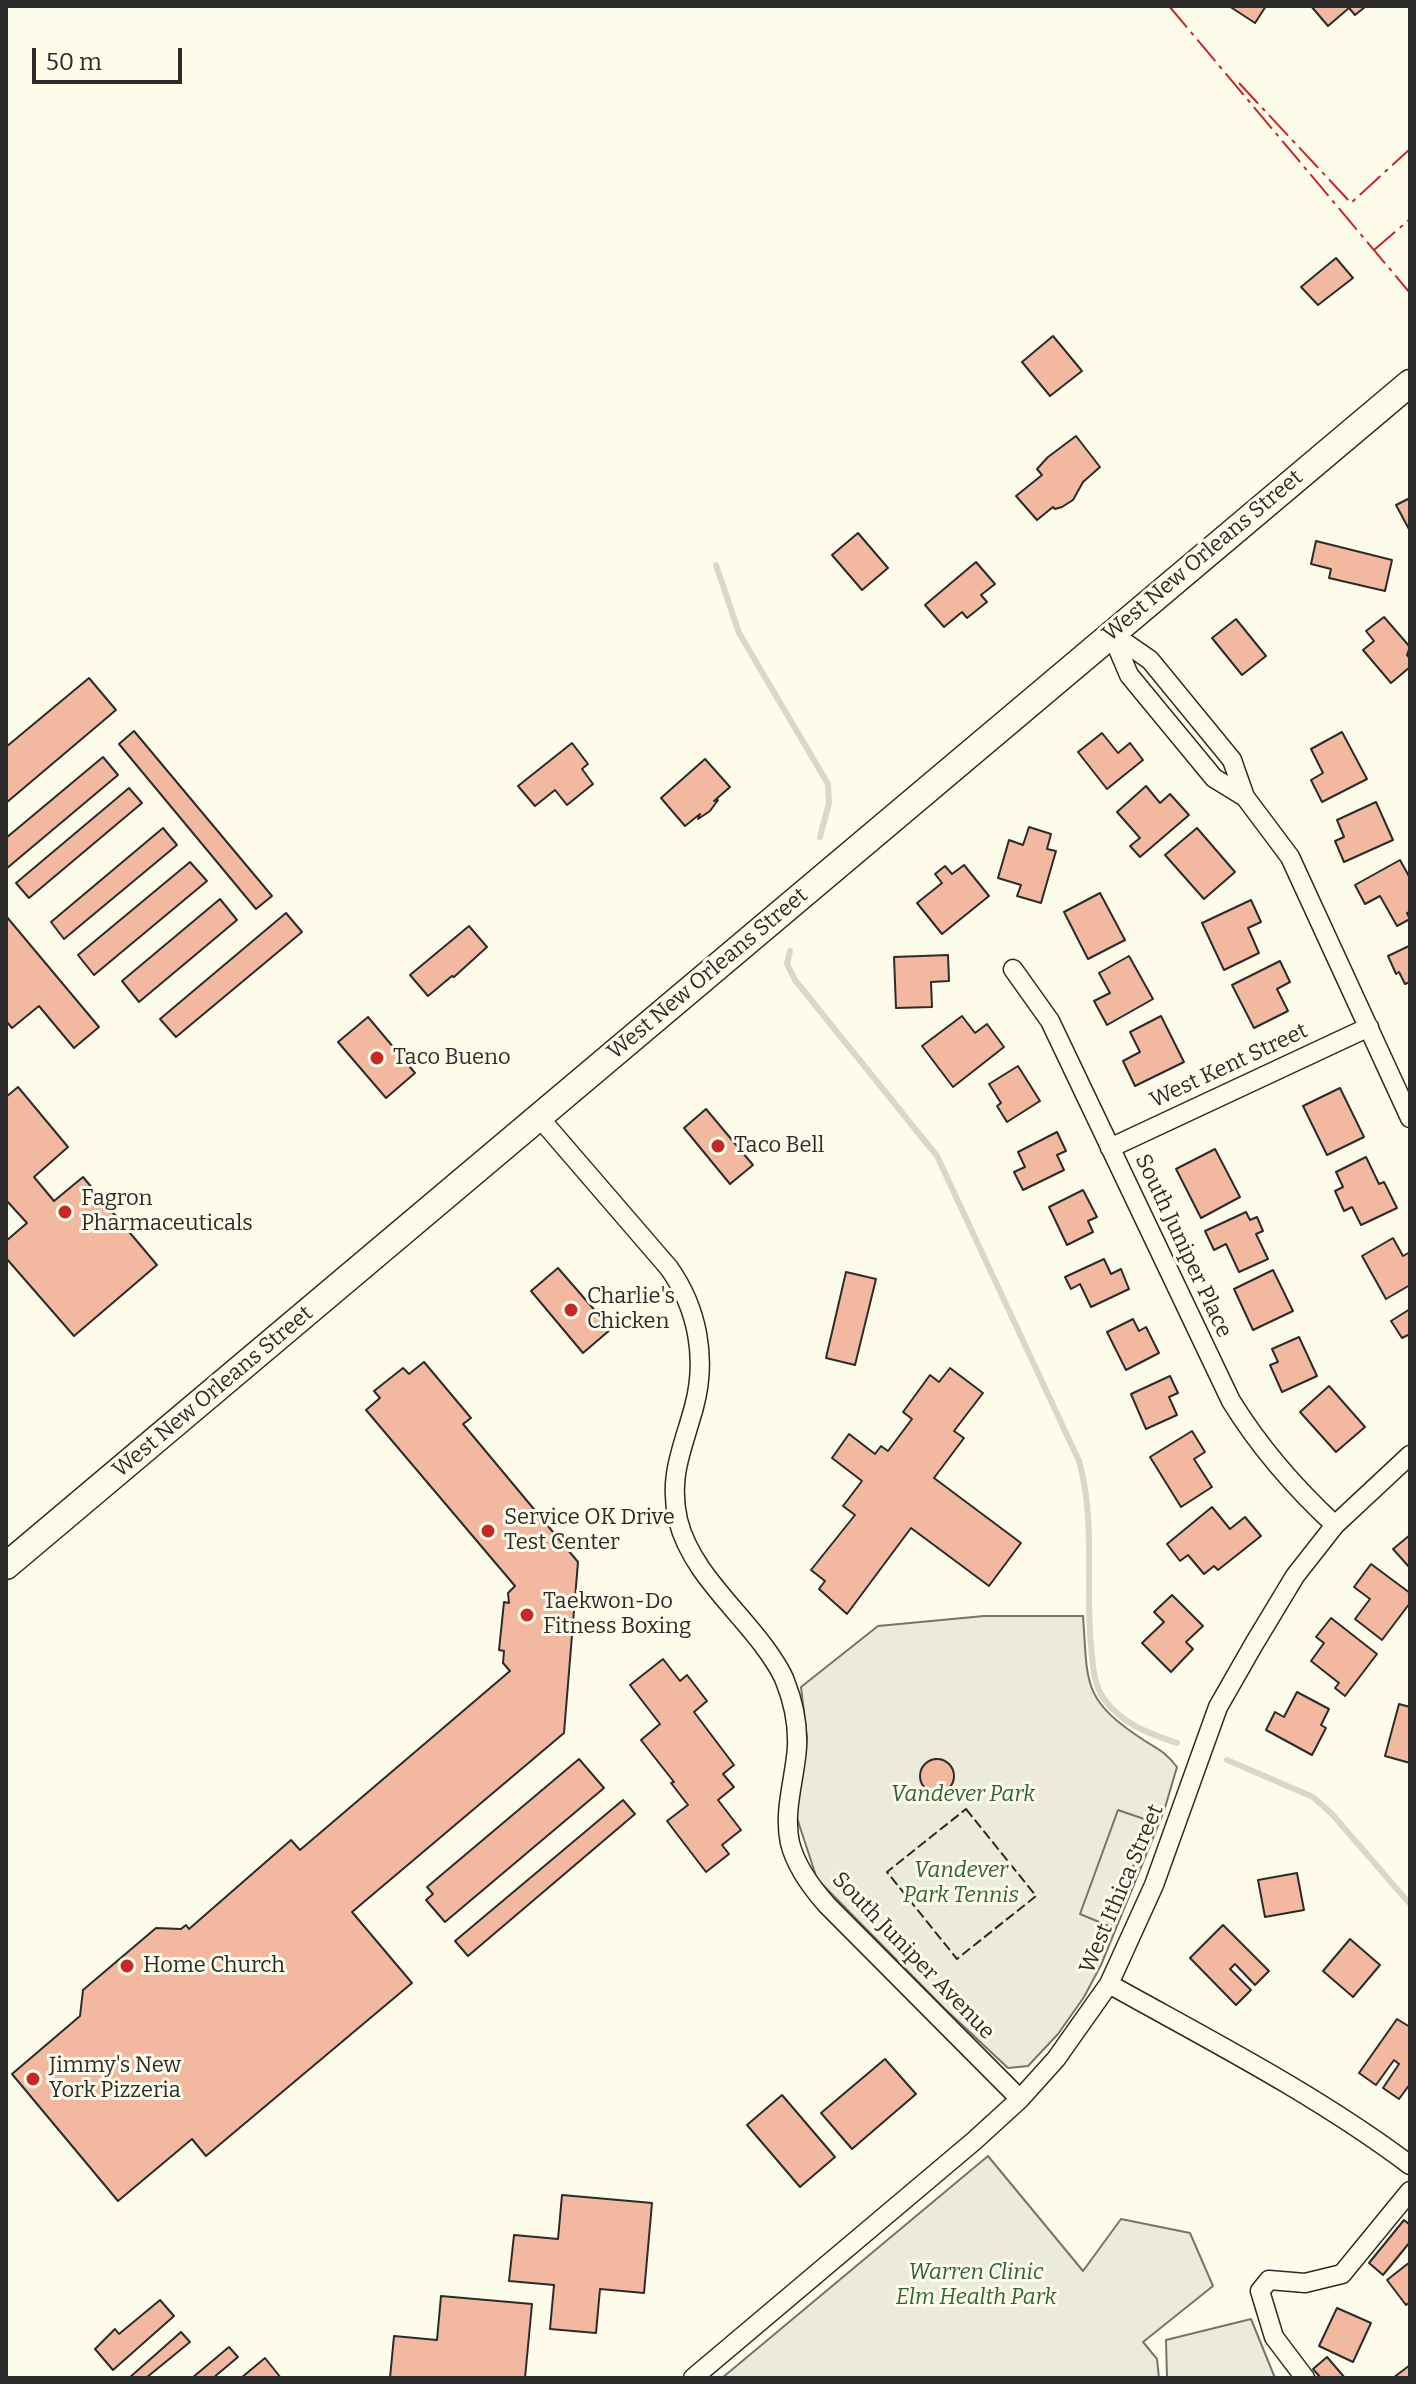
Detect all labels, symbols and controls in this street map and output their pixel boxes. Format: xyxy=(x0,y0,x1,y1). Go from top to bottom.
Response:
scale bar xyxy=(36,32,186,82)
text: 50 m xyxy=(46,48,102,76)
street label: West New Orleans Street xyxy=(1098,465,1308,647)
street label: West New Orleans Street xyxy=(603,883,813,1065)
street label: West Kent Street xyxy=(1146,1018,1312,1114)
place label: Taco Bueno xyxy=(393,1045,511,1071)
marker: Taco Bueno xyxy=(368,1049,386,1067)
place label: Taco Bell xyxy=(734,1133,824,1159)
marker: Taco Bell xyxy=(709,1137,727,1155)
street label: South Juniper Place xyxy=(1129,1150,1237,1342)
place label: Fagron Pharmaceuticals xyxy=(81,1186,253,1238)
marker: Fagron Pharmaceuticals xyxy=(56,1203,74,1221)
place label: Charlie's Chicken xyxy=(587,1284,675,1336)
street label: West New Orleans Street xyxy=(108,1301,318,1483)
marker: Charlie's Chicken xyxy=(562,1301,580,1319)
place label: Service OK Drive Test Center xyxy=(504,1505,675,1556)
marker: Service OK Drive Test Center xyxy=(479,1522,497,1540)
place label: Taekwon-Do Fitness Boxing xyxy=(543,1589,691,1640)
marker: Taekwon-Do Fitness Boxing xyxy=(518,1606,536,1624)
park label: Vandever Park xyxy=(891,1782,1035,1808)
street label: West Ithica Street xyxy=(1074,1801,1170,1977)
park label: Vandever Park Tennis xyxy=(903,1858,1019,1910)
street label: South Juniper Avenue xyxy=(826,1867,1000,2045)
place label: Home Church xyxy=(143,1953,285,1979)
marker: Home Church xyxy=(118,1957,136,1975)
place label: Jimmy's New York Pizzeria xyxy=(49,2053,181,2104)
marker: Jimmy's New York Pizzeria xyxy=(24,2070,42,2088)
park label: Warren Clinic Elm Health Park xyxy=(896,2260,1056,2312)

